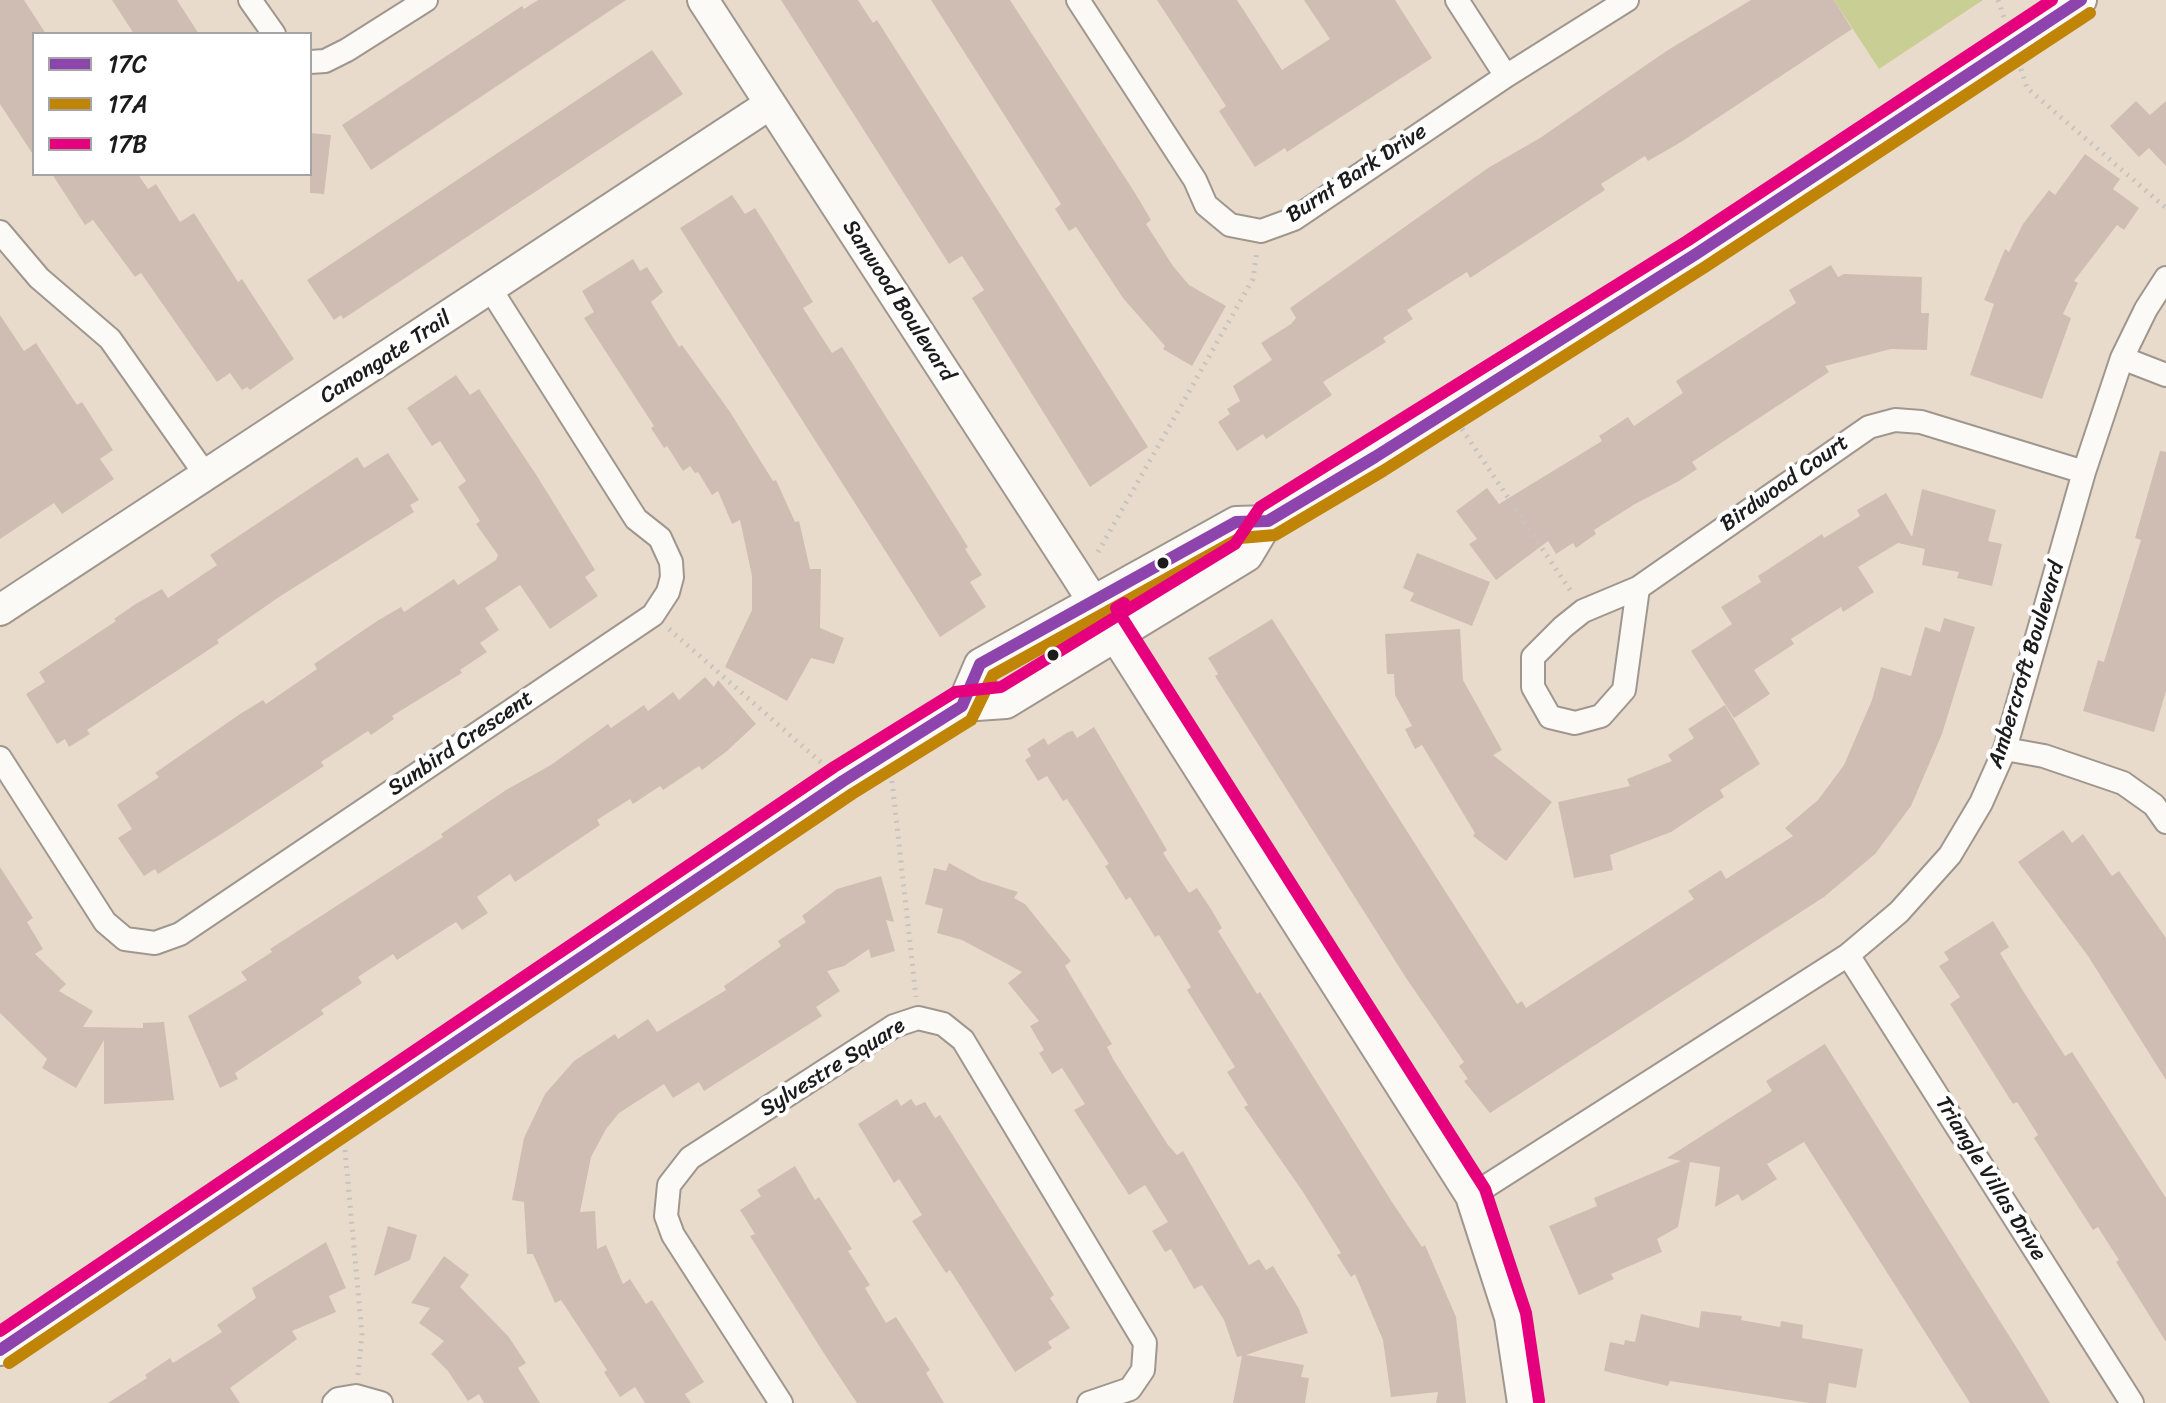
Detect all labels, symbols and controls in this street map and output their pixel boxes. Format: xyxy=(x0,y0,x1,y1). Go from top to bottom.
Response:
legend xyxy=(32,32,312,176)
text: 17C xyxy=(108,43,147,85)
text: 17A xyxy=(108,83,148,125)
street label: Burnt Bark Drive xyxy=(1282,119,1432,229)
text: 17B xyxy=(108,123,147,165)
street label: Sanwood Boulevard xyxy=(836,215,960,387)
street label: Canongate Trail xyxy=(315,306,457,410)
street label: Birdwood Court xyxy=(1716,430,1854,538)
unlabelled marker xyxy=(1155,555,1171,571)
street label: Ambercroft Boulevard xyxy=(1983,559,2071,771)
unlabelled marker xyxy=(1045,647,1061,663)
street label: Sunbird Crescent xyxy=(383,686,539,802)
street label: Sylvestre Square xyxy=(756,1013,910,1123)
street label: Triangle Villas Drive xyxy=(1929,1092,2051,1266)

